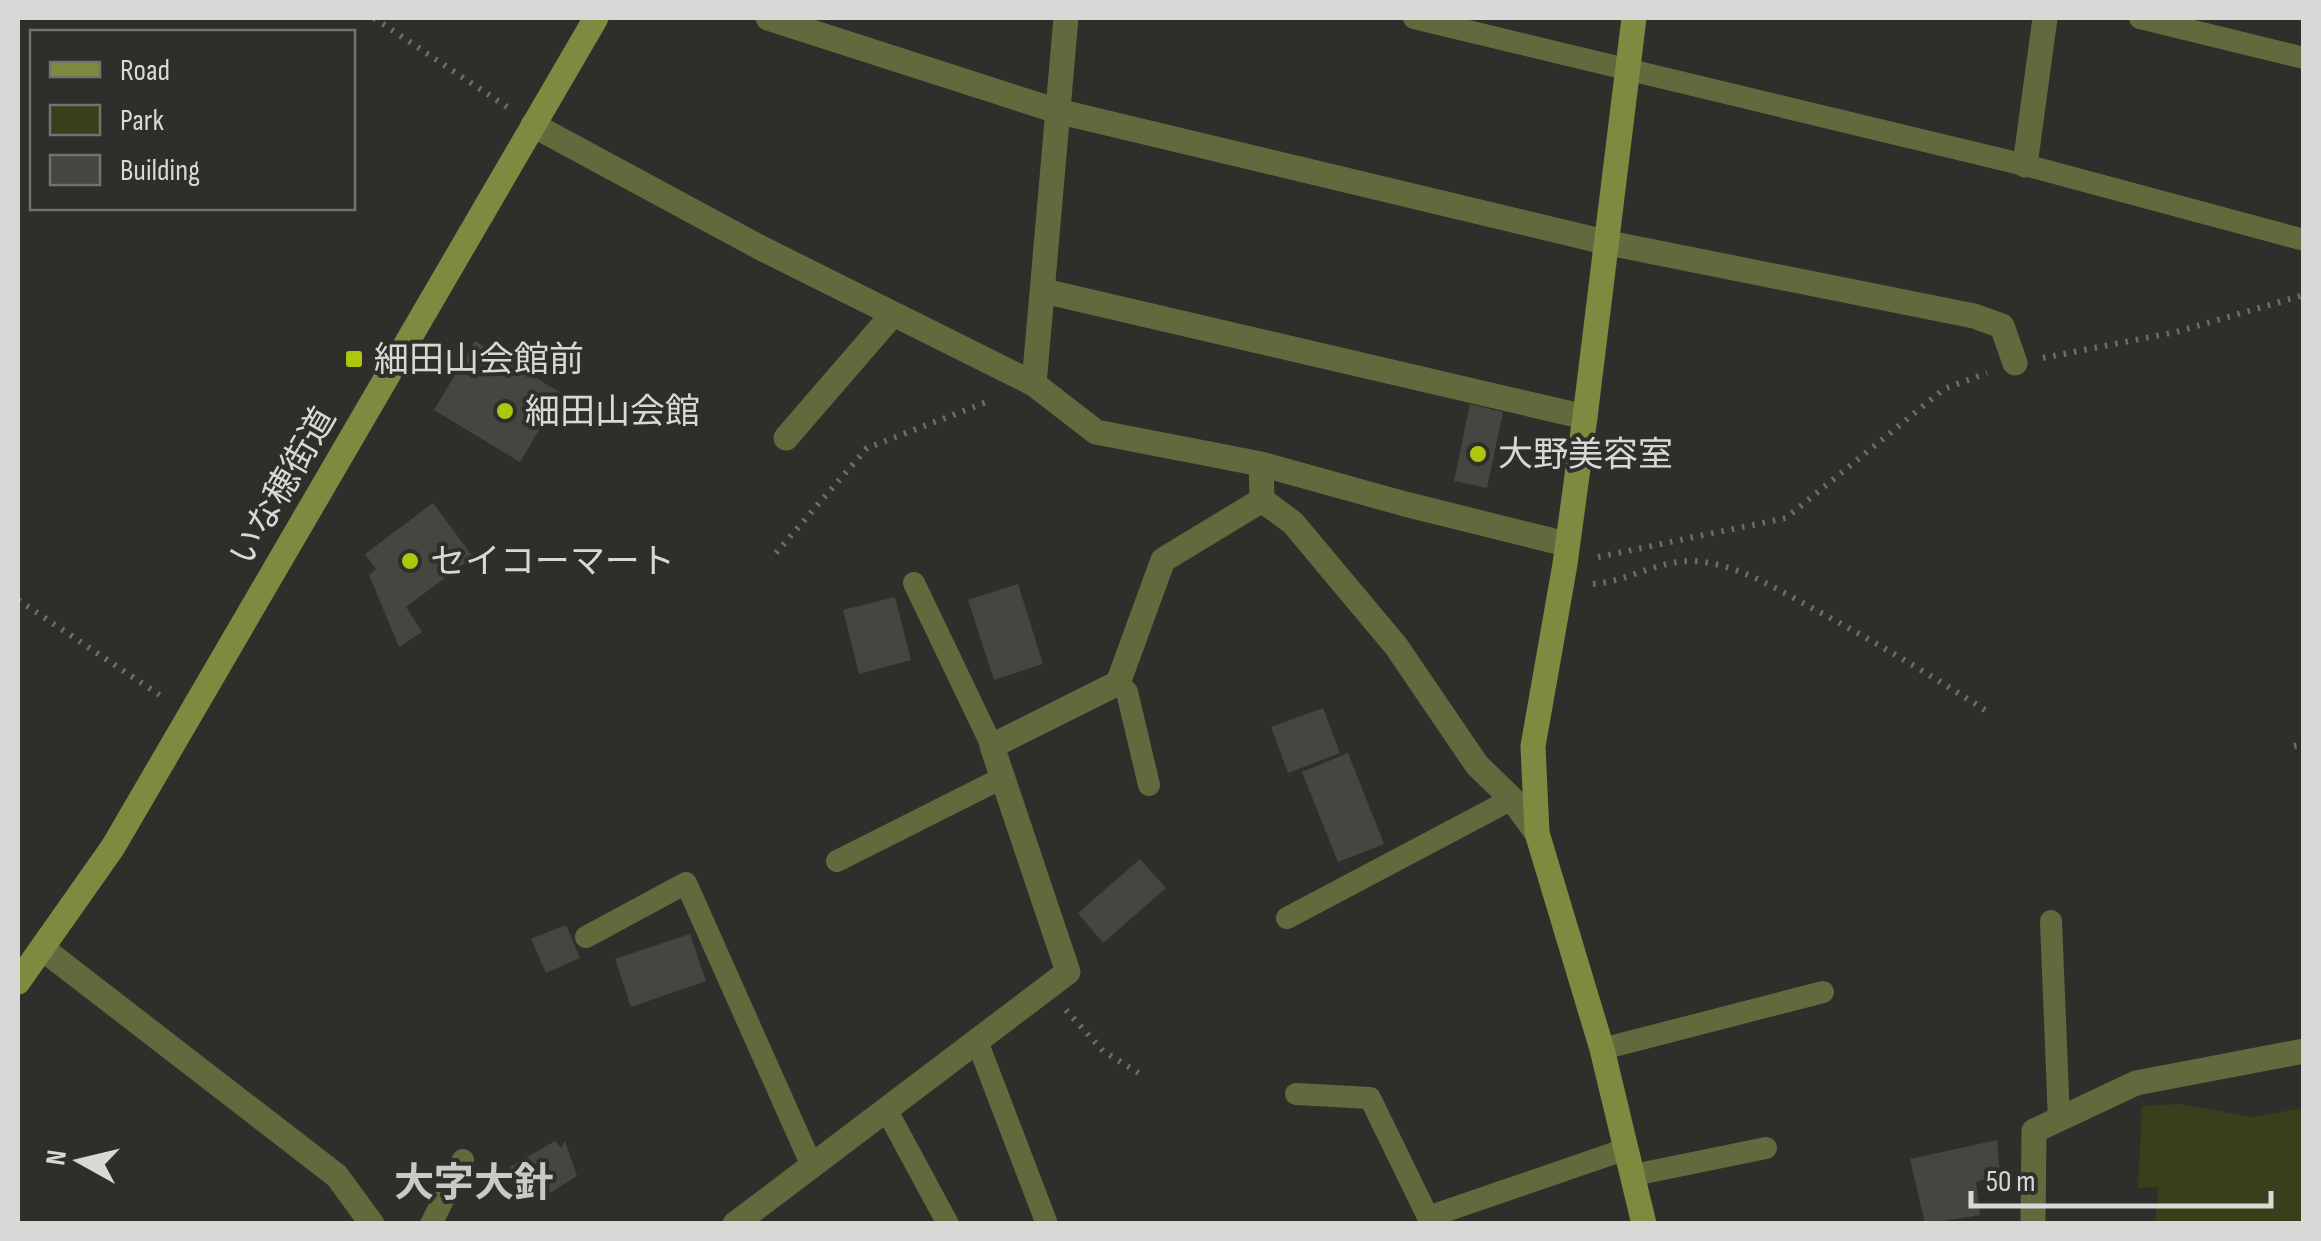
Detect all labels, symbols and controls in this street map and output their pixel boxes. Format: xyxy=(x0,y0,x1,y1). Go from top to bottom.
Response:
legend xyxy=(30,30,355,210)
text: Road xyxy=(120,53,170,89)
text: Park xyxy=(120,103,164,139)
text: Building xyxy=(120,153,200,189)
place label: 細田山会館前 xyxy=(374,339,584,382)
marker: 細田山会館前 xyxy=(343,348,365,370)
place label: 細田山会館 xyxy=(525,391,700,434)
street label: いな穂街道 xyxy=(221,400,346,573)
marker: 細田山会館 xyxy=(494,400,516,422)
place label: 大野美容室 xyxy=(1498,434,1673,477)
marker: 大野美容室 xyxy=(1467,443,1489,465)
place label: セイコーマート xyxy=(430,541,675,584)
marker: セイコーマート xyxy=(399,550,421,572)
north arrow xyxy=(30,1111,130,1211)
scale bar xyxy=(1971,1146,2271,1208)
text: N xyxy=(39,1148,74,1167)
district label: 大字大針 xyxy=(394,1160,554,1208)
text: 50 m xyxy=(1986,1164,2035,1200)

